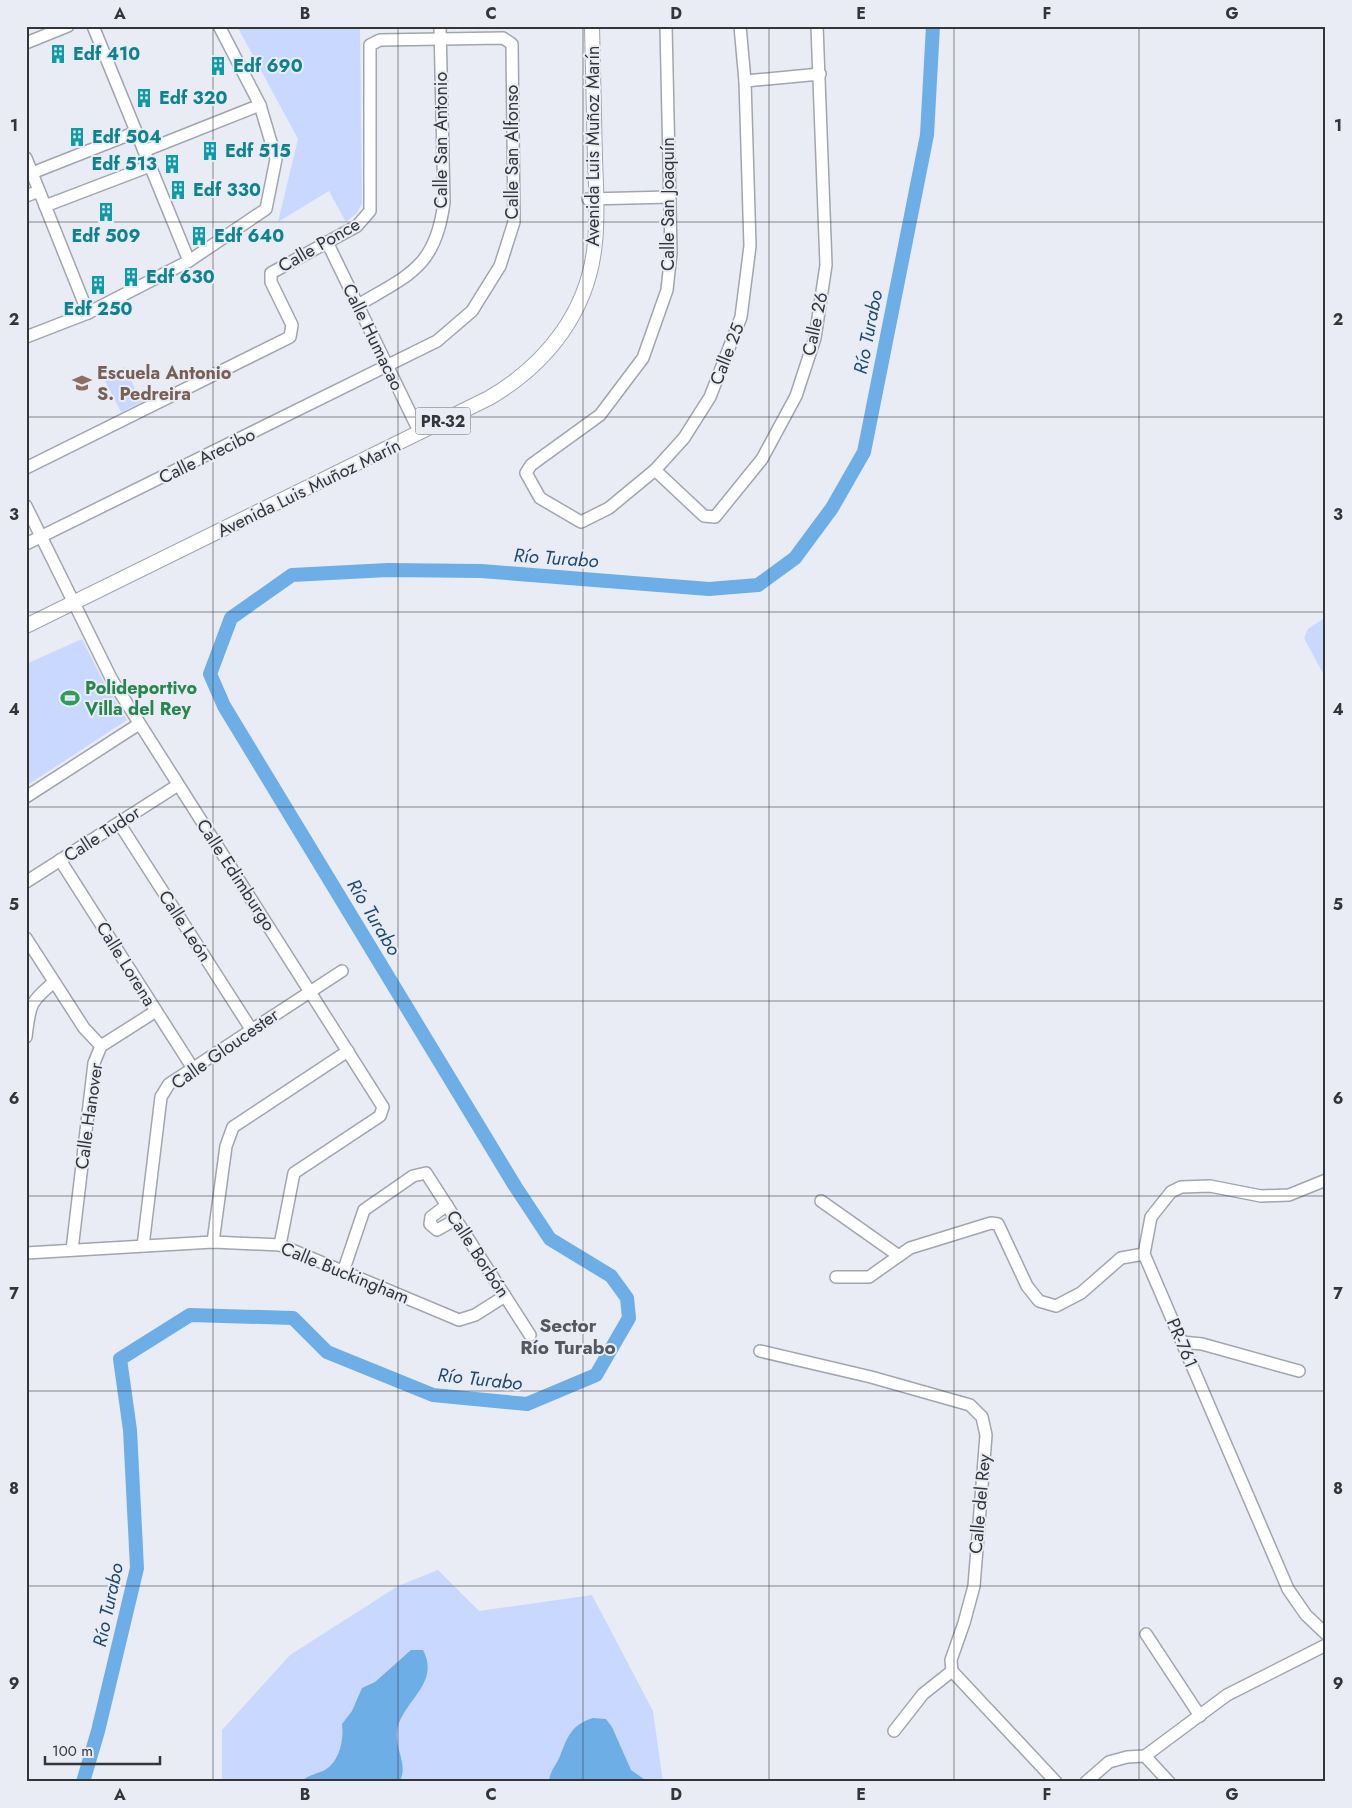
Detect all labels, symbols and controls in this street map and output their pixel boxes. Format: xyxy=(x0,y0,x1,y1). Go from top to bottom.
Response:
text: A xyxy=(113,2,126,25)
text: B xyxy=(300,2,310,25)
text: C xyxy=(485,2,497,25)
text: D xyxy=(670,2,682,25)
text: E xyxy=(856,2,866,25)
text: F xyxy=(1043,2,1051,25)
text: G xyxy=(1225,2,1239,25)
place label: Edf 410 xyxy=(73,41,140,67)
building icon: Edf 410 xyxy=(47,43,69,65)
street label: Avenida Luis Muñoz Marín xyxy=(580,45,606,247)
place label: Edf 690 xyxy=(233,53,303,79)
building icon: Edf 690 xyxy=(207,55,229,77)
street label: Calle San Antonio xyxy=(428,71,454,208)
street label: Calle San Alfonso xyxy=(499,84,525,219)
place label: Edf 320 xyxy=(159,85,228,111)
building icon: Edf 320 xyxy=(133,87,155,109)
text: 1 xyxy=(10,114,18,137)
text: 1 xyxy=(1334,114,1342,137)
place label: Edf 504 xyxy=(92,124,162,150)
building icon: Edf 504 xyxy=(66,126,88,148)
street label: Calle San Joaquín xyxy=(655,137,681,271)
place label: Edf 515 xyxy=(225,138,291,164)
building icon: Edf 515 xyxy=(199,140,221,162)
place label: Edf 513 xyxy=(91,151,157,177)
building icon: Edf 513 xyxy=(161,153,183,175)
place label: Edf 330 xyxy=(193,177,261,203)
building icon: Edf 330 xyxy=(167,179,189,201)
building icon: Edf 509 xyxy=(95,201,117,223)
street label: Calle Ponce xyxy=(273,211,365,279)
place label: Edf 509 xyxy=(71,223,141,249)
place label: Edf 640 xyxy=(214,223,284,249)
building icon: Edf 640 xyxy=(188,225,210,247)
place label: Edf 630 xyxy=(146,264,215,290)
building icon: Edf 630 xyxy=(120,266,142,288)
building icon: Edf 250 xyxy=(87,274,109,296)
street label: Calle Humacao xyxy=(336,279,410,395)
water label: Río Turabo xyxy=(847,288,889,376)
street label: Calle 26 xyxy=(796,290,834,358)
place label: Edf 250 xyxy=(64,296,133,322)
text: 2 xyxy=(9,308,19,331)
text: 2 xyxy=(1333,308,1343,331)
street label: Calle 25 xyxy=(703,319,751,389)
place label: Escuela Antonio S. Pedreira xyxy=(97,360,232,407)
school or university icon: Escuela Antonio S. Pedreira xyxy=(71,372,93,394)
road number: PR-32 xyxy=(416,408,470,434)
street label: Calle Arecibo xyxy=(154,421,260,491)
street label: Avenida Luis Muñoz Marín xyxy=(213,432,405,544)
text: 3 xyxy=(9,503,19,526)
text: 3 xyxy=(1333,503,1343,526)
water label: Río Turabo xyxy=(513,542,599,574)
place label: Polideportivo Villa del Rey xyxy=(84,675,198,722)
sports icon: Polideportivo Villa del Rey xyxy=(59,687,81,709)
text: 4 xyxy=(8,698,20,721)
text: 4 xyxy=(1332,698,1344,721)
street label: Calle Tudor xyxy=(59,799,146,868)
street label: Calle Edimburgo xyxy=(190,814,282,936)
water label: Río Turabo xyxy=(341,874,407,960)
street label: Calle León xyxy=(152,885,218,967)
text: 5 xyxy=(9,893,19,916)
text: 5 xyxy=(1333,893,1343,916)
street label: Calle Lorena xyxy=(90,917,162,1011)
street label: Calle Gloucester xyxy=(166,1002,285,1096)
street label: Calle Hanover xyxy=(69,1060,109,1171)
text: 6 xyxy=(9,1087,19,1110)
text: 6 xyxy=(1333,1087,1343,1110)
street label: Calle Borbón xyxy=(440,1205,516,1303)
street label: Calle Buckingham xyxy=(277,1235,413,1311)
text: 7 xyxy=(9,1282,19,1305)
text: 7 xyxy=(1333,1282,1343,1305)
district label: Sector Río Turabo xyxy=(520,1312,616,1361)
street label: PR-761 xyxy=(1160,1314,1204,1372)
water label: Río Turabo xyxy=(436,1361,524,1397)
street label: Calle del Rey xyxy=(963,1453,997,1555)
text: 8 xyxy=(9,1477,19,1500)
text: 8 xyxy=(1333,1477,1343,1500)
water label: Río Turabo xyxy=(86,1561,130,1649)
text: 9 xyxy=(9,1672,19,1695)
text: 9 xyxy=(1333,1672,1343,1695)
scale bar xyxy=(45,1733,160,1765)
text: 100 m xyxy=(52,1740,93,1762)
text: A xyxy=(113,1783,126,1806)
text: B xyxy=(300,1783,310,1806)
text: C xyxy=(485,1783,497,1806)
text: D xyxy=(670,1783,682,1806)
text: E xyxy=(856,1783,866,1806)
text: F xyxy=(1043,1783,1051,1806)
text: G xyxy=(1225,1783,1239,1806)

